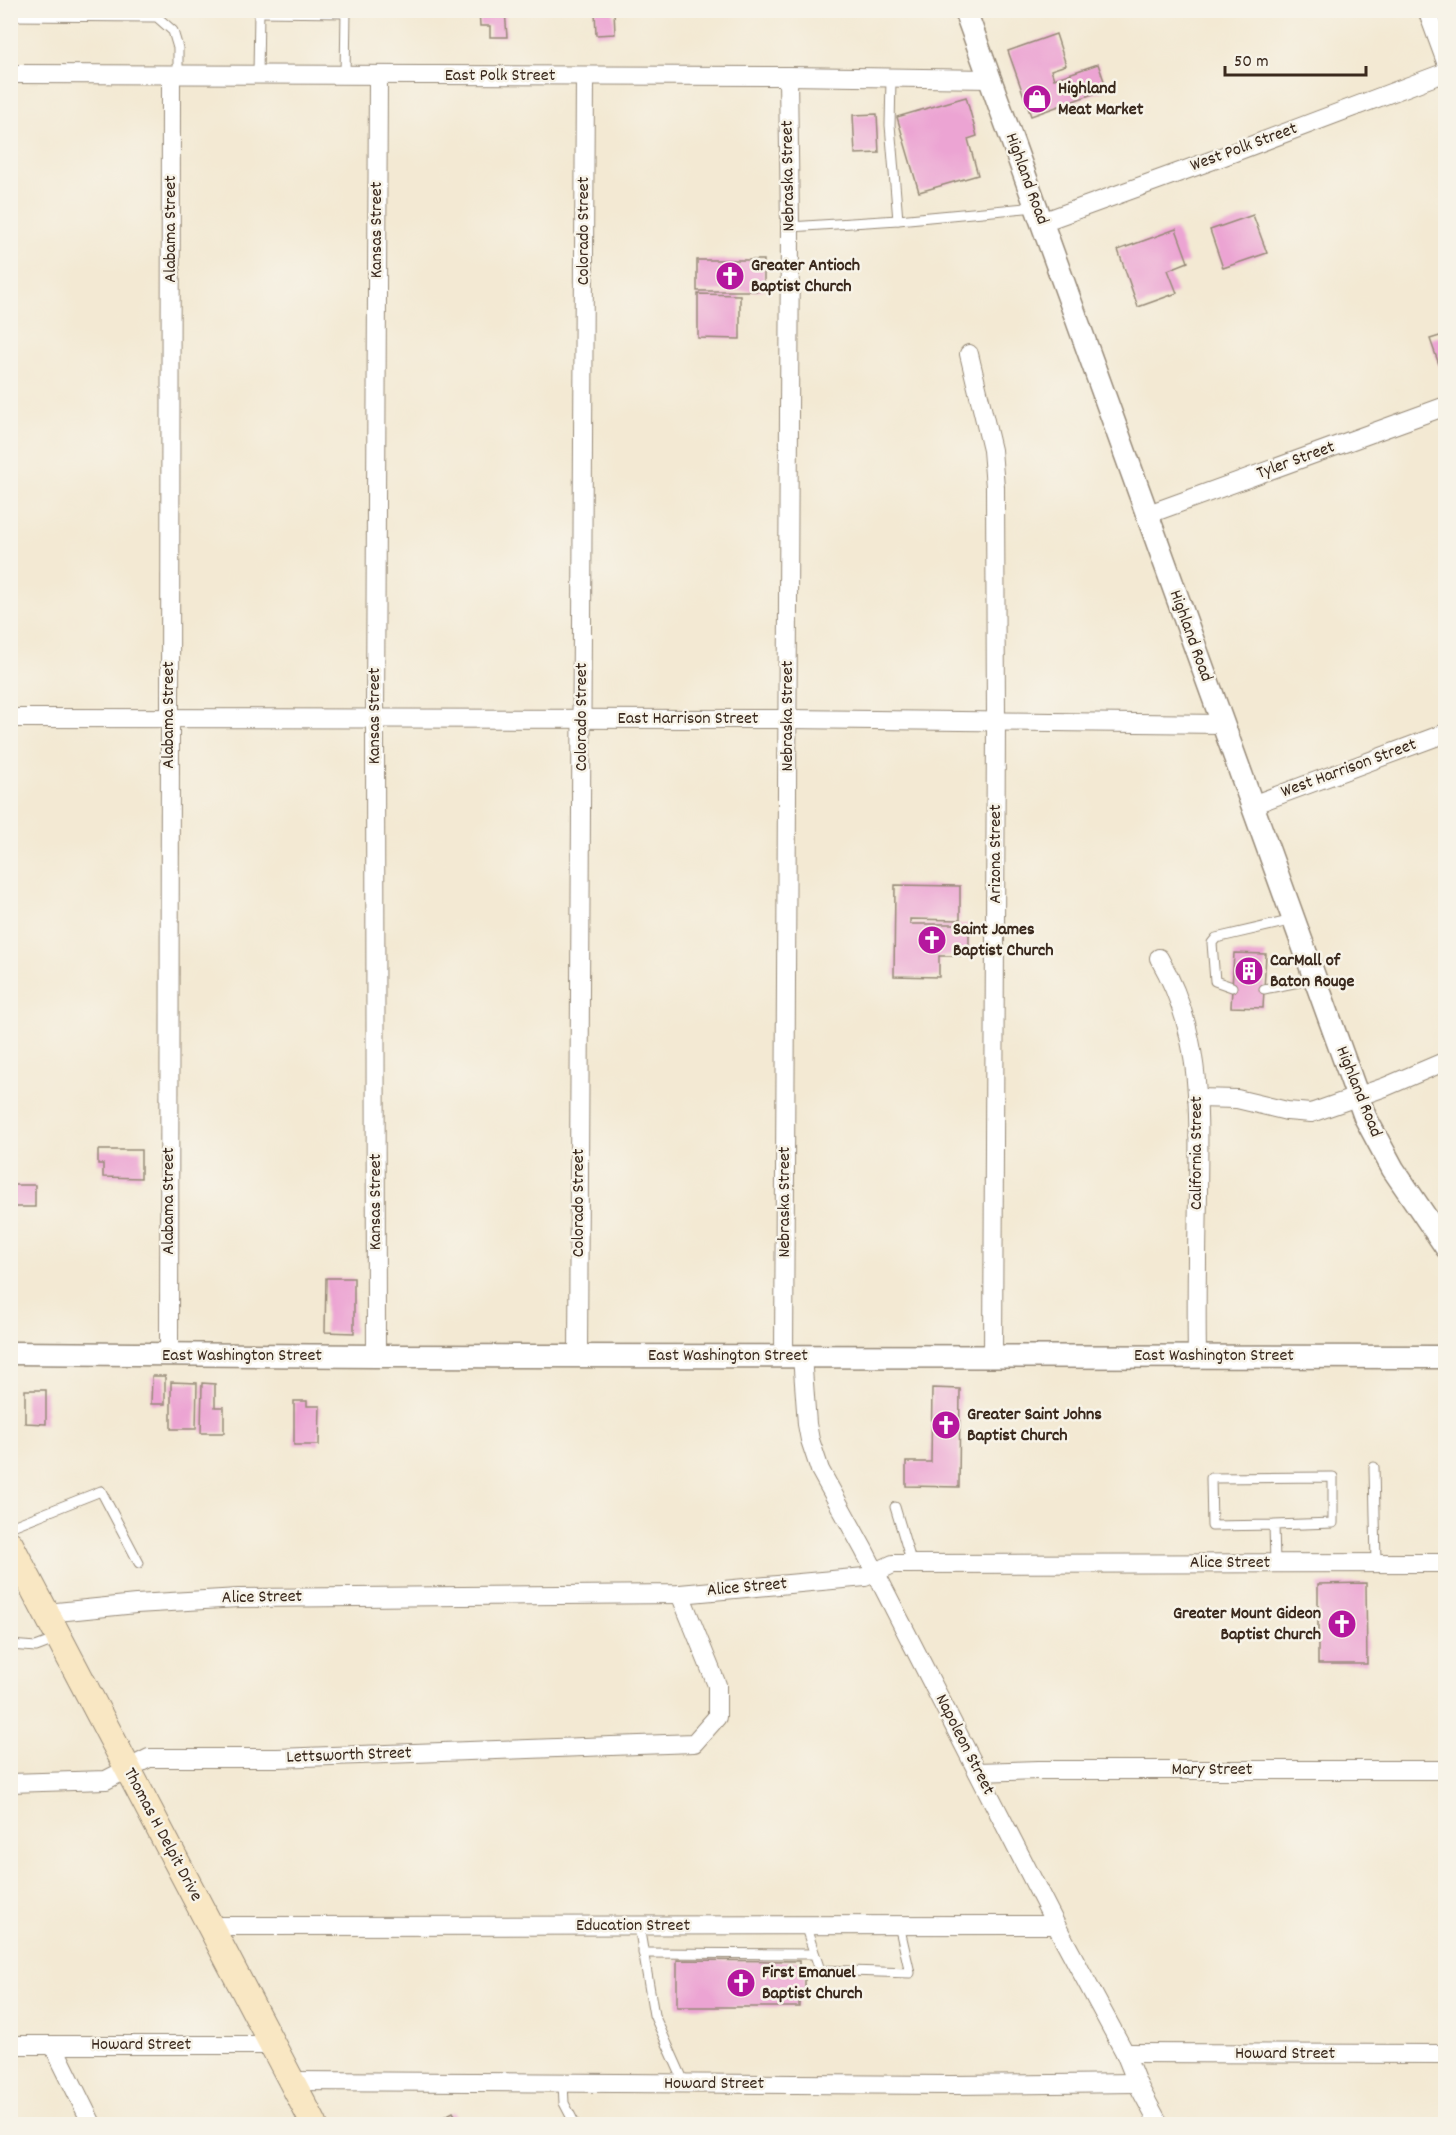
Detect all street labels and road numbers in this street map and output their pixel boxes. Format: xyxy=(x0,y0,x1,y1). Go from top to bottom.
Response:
street label: East Polk Street xyxy=(445,64,556,89)
street label: West Polk Street xyxy=(1187,117,1301,179)
street label: Nebraska Street xyxy=(776,120,802,232)
street label: Highland Road xyxy=(998,130,1054,228)
street label: Alabama Street xyxy=(159,175,184,283)
street label: Colorado Street xyxy=(572,176,597,285)
street label: Kansas Street xyxy=(365,181,390,278)
street label: Tyler Street xyxy=(1254,435,1339,487)
street label: Highland Road xyxy=(1162,587,1218,685)
street label: Nebraska Street xyxy=(776,660,801,772)
street label: Alabama Street xyxy=(157,661,182,769)
street label: Colorado Street xyxy=(570,662,595,771)
street label: Kansas Street xyxy=(363,667,388,764)
street label: East Harrison Street xyxy=(617,707,759,732)
street label: West Harrison Street xyxy=(1278,733,1421,805)
street label: Arizona Street xyxy=(984,804,1009,904)
street label: Highland Road xyxy=(1328,1043,1388,1141)
street label: California Street xyxy=(1185,1096,1210,1210)
street label: Nebraska Street xyxy=(773,1146,798,1258)
street label: Alabama Street xyxy=(157,1147,182,1255)
street label: Colorado Street xyxy=(567,1148,592,1257)
street label: Kansas Street xyxy=(364,1153,389,1250)
street label: East Washington Street xyxy=(162,1344,322,1369)
street label: East Washington Street xyxy=(648,1344,808,1369)
street label: East Washington Street xyxy=(1134,1344,1294,1369)
street label: Alice Street xyxy=(1190,1551,1271,1576)
street label: Alice Street xyxy=(706,1572,788,1604)
street label: Alice Street xyxy=(222,1585,303,1611)
street label: Napoleon Street xyxy=(928,1690,1000,1800)
street label: Lettsworth Street xyxy=(286,1741,412,1771)
street label: Mary Street xyxy=(1172,1758,1253,1783)
street label: Thomas H Delpit Drive xyxy=(116,1764,208,1906)
street label: Education Street xyxy=(576,1914,690,1939)
street label: Howard Street xyxy=(91,2033,191,2058)
street label: Howard Street xyxy=(1235,2042,1335,2067)
street label: Howard Street xyxy=(664,2072,764,2097)

